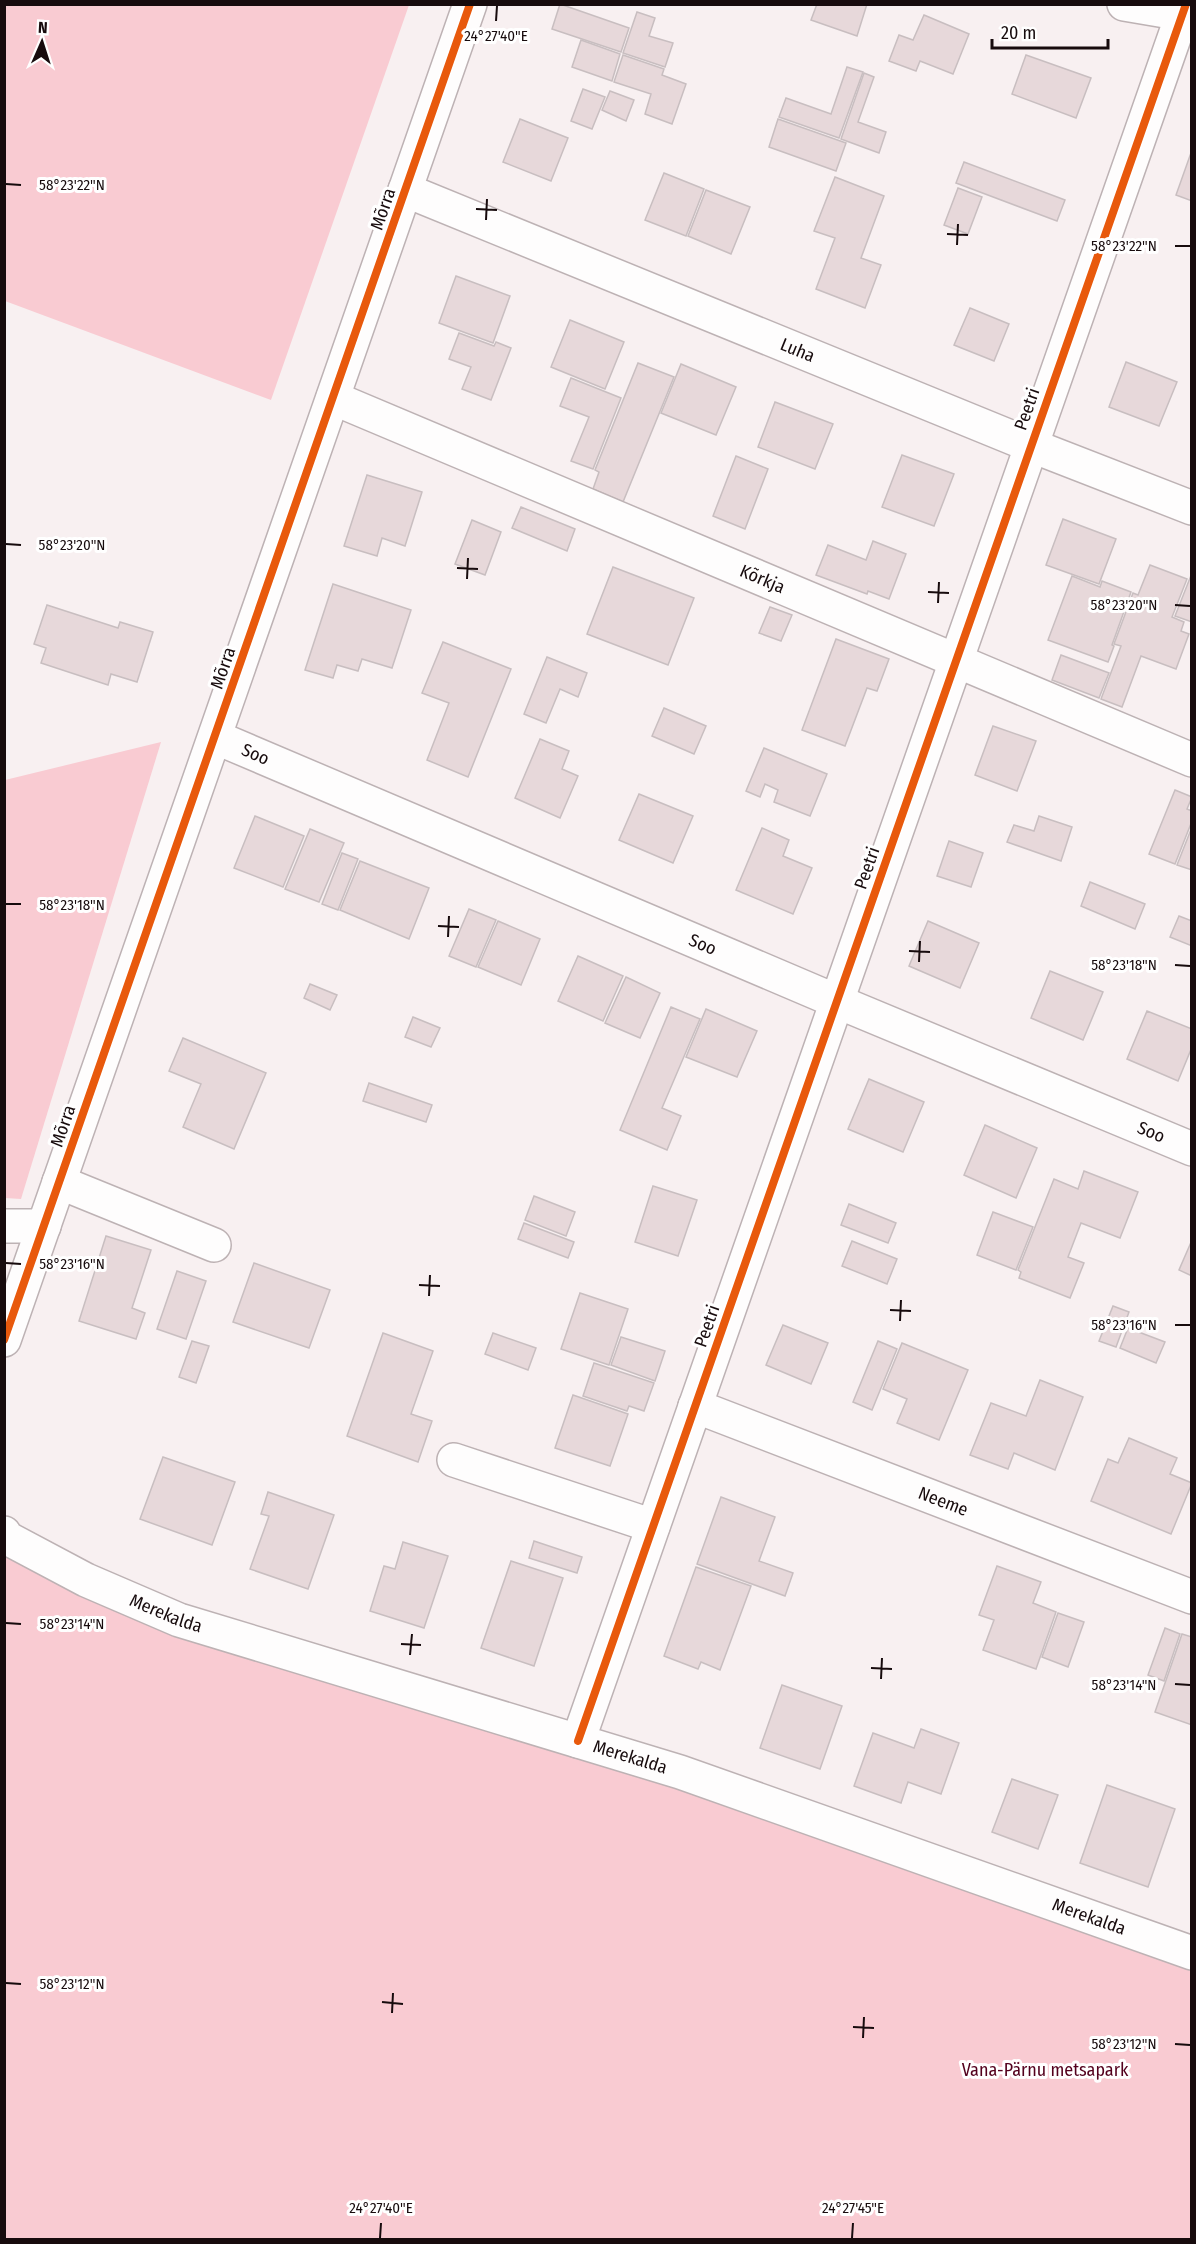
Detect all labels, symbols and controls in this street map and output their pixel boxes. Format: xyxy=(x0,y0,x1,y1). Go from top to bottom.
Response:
north arrow xyxy=(12,12,72,72)
scale bar xyxy=(992,12,1108,50)
text: N xyxy=(37,18,48,37)
text: 20 m xyxy=(1001,22,1036,44)
text: 24°27'40"E xyxy=(464,27,528,45)
text: 58°23'22"N xyxy=(39,176,105,194)
street label: Mõrra xyxy=(366,185,400,233)
text: 58°23'22"N xyxy=(1091,237,1157,255)
street label: Luha xyxy=(777,333,818,367)
street label: Peetri xyxy=(1010,385,1044,433)
text: 58°23'20"N xyxy=(39,536,105,554)
street label: Kõrkja xyxy=(737,560,788,598)
text: 58°23'20"N xyxy=(1091,596,1157,614)
street label: Mõrra xyxy=(206,644,240,692)
street label: Soo xyxy=(238,739,273,770)
street label: Peetri xyxy=(850,844,884,892)
text: 58°23'18"N xyxy=(39,896,105,914)
street label: Soo xyxy=(686,929,720,960)
text: 58°23'18"N xyxy=(1091,956,1157,974)
street label: Mõrra xyxy=(46,1102,80,1150)
street label: Soo xyxy=(1134,1116,1168,1147)
text: 58°23'16"N xyxy=(39,1255,105,1273)
street label: Peetri xyxy=(690,1302,724,1350)
text: 58°23'16"N xyxy=(1091,1316,1157,1334)
street label: Neeme xyxy=(915,1482,971,1521)
street label: Merekalda xyxy=(126,1589,205,1637)
text: 58°23'14"N xyxy=(40,1615,104,1633)
text: 58°23'14"N xyxy=(1092,1676,1156,1694)
street label: Merekalda xyxy=(590,1735,670,1779)
street label: Merekalda xyxy=(1049,1894,1129,1940)
text: 58°23'12"N xyxy=(39,1975,105,1993)
text: 58°23'12"N xyxy=(1091,2035,1157,2053)
park label: Vana-Pärnu metsapark xyxy=(962,2059,1129,2081)
text: 24°27'40"E xyxy=(349,2199,413,2217)
text: 24°27'45"E xyxy=(822,2199,884,2217)

